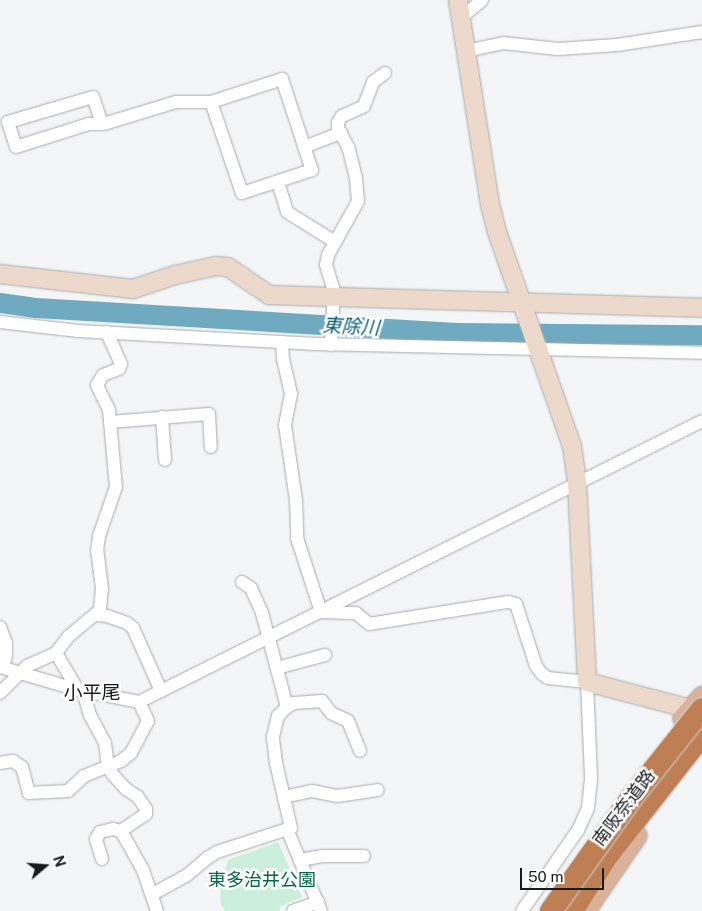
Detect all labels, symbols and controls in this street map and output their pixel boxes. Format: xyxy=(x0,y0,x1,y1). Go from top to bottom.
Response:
water label: 東除川 xyxy=(322,314,380,340)
district label: 小平尾 xyxy=(64,682,120,704)
street label: 南阪奈道路 xyxy=(588,766,660,850)
north arrow xyxy=(20,841,70,891)
text: N xyxy=(50,854,69,869)
scale bar xyxy=(522,858,606,890)
text: 50 m xyxy=(528,868,563,885)
park label: 東多治井公園 xyxy=(208,869,316,891)

